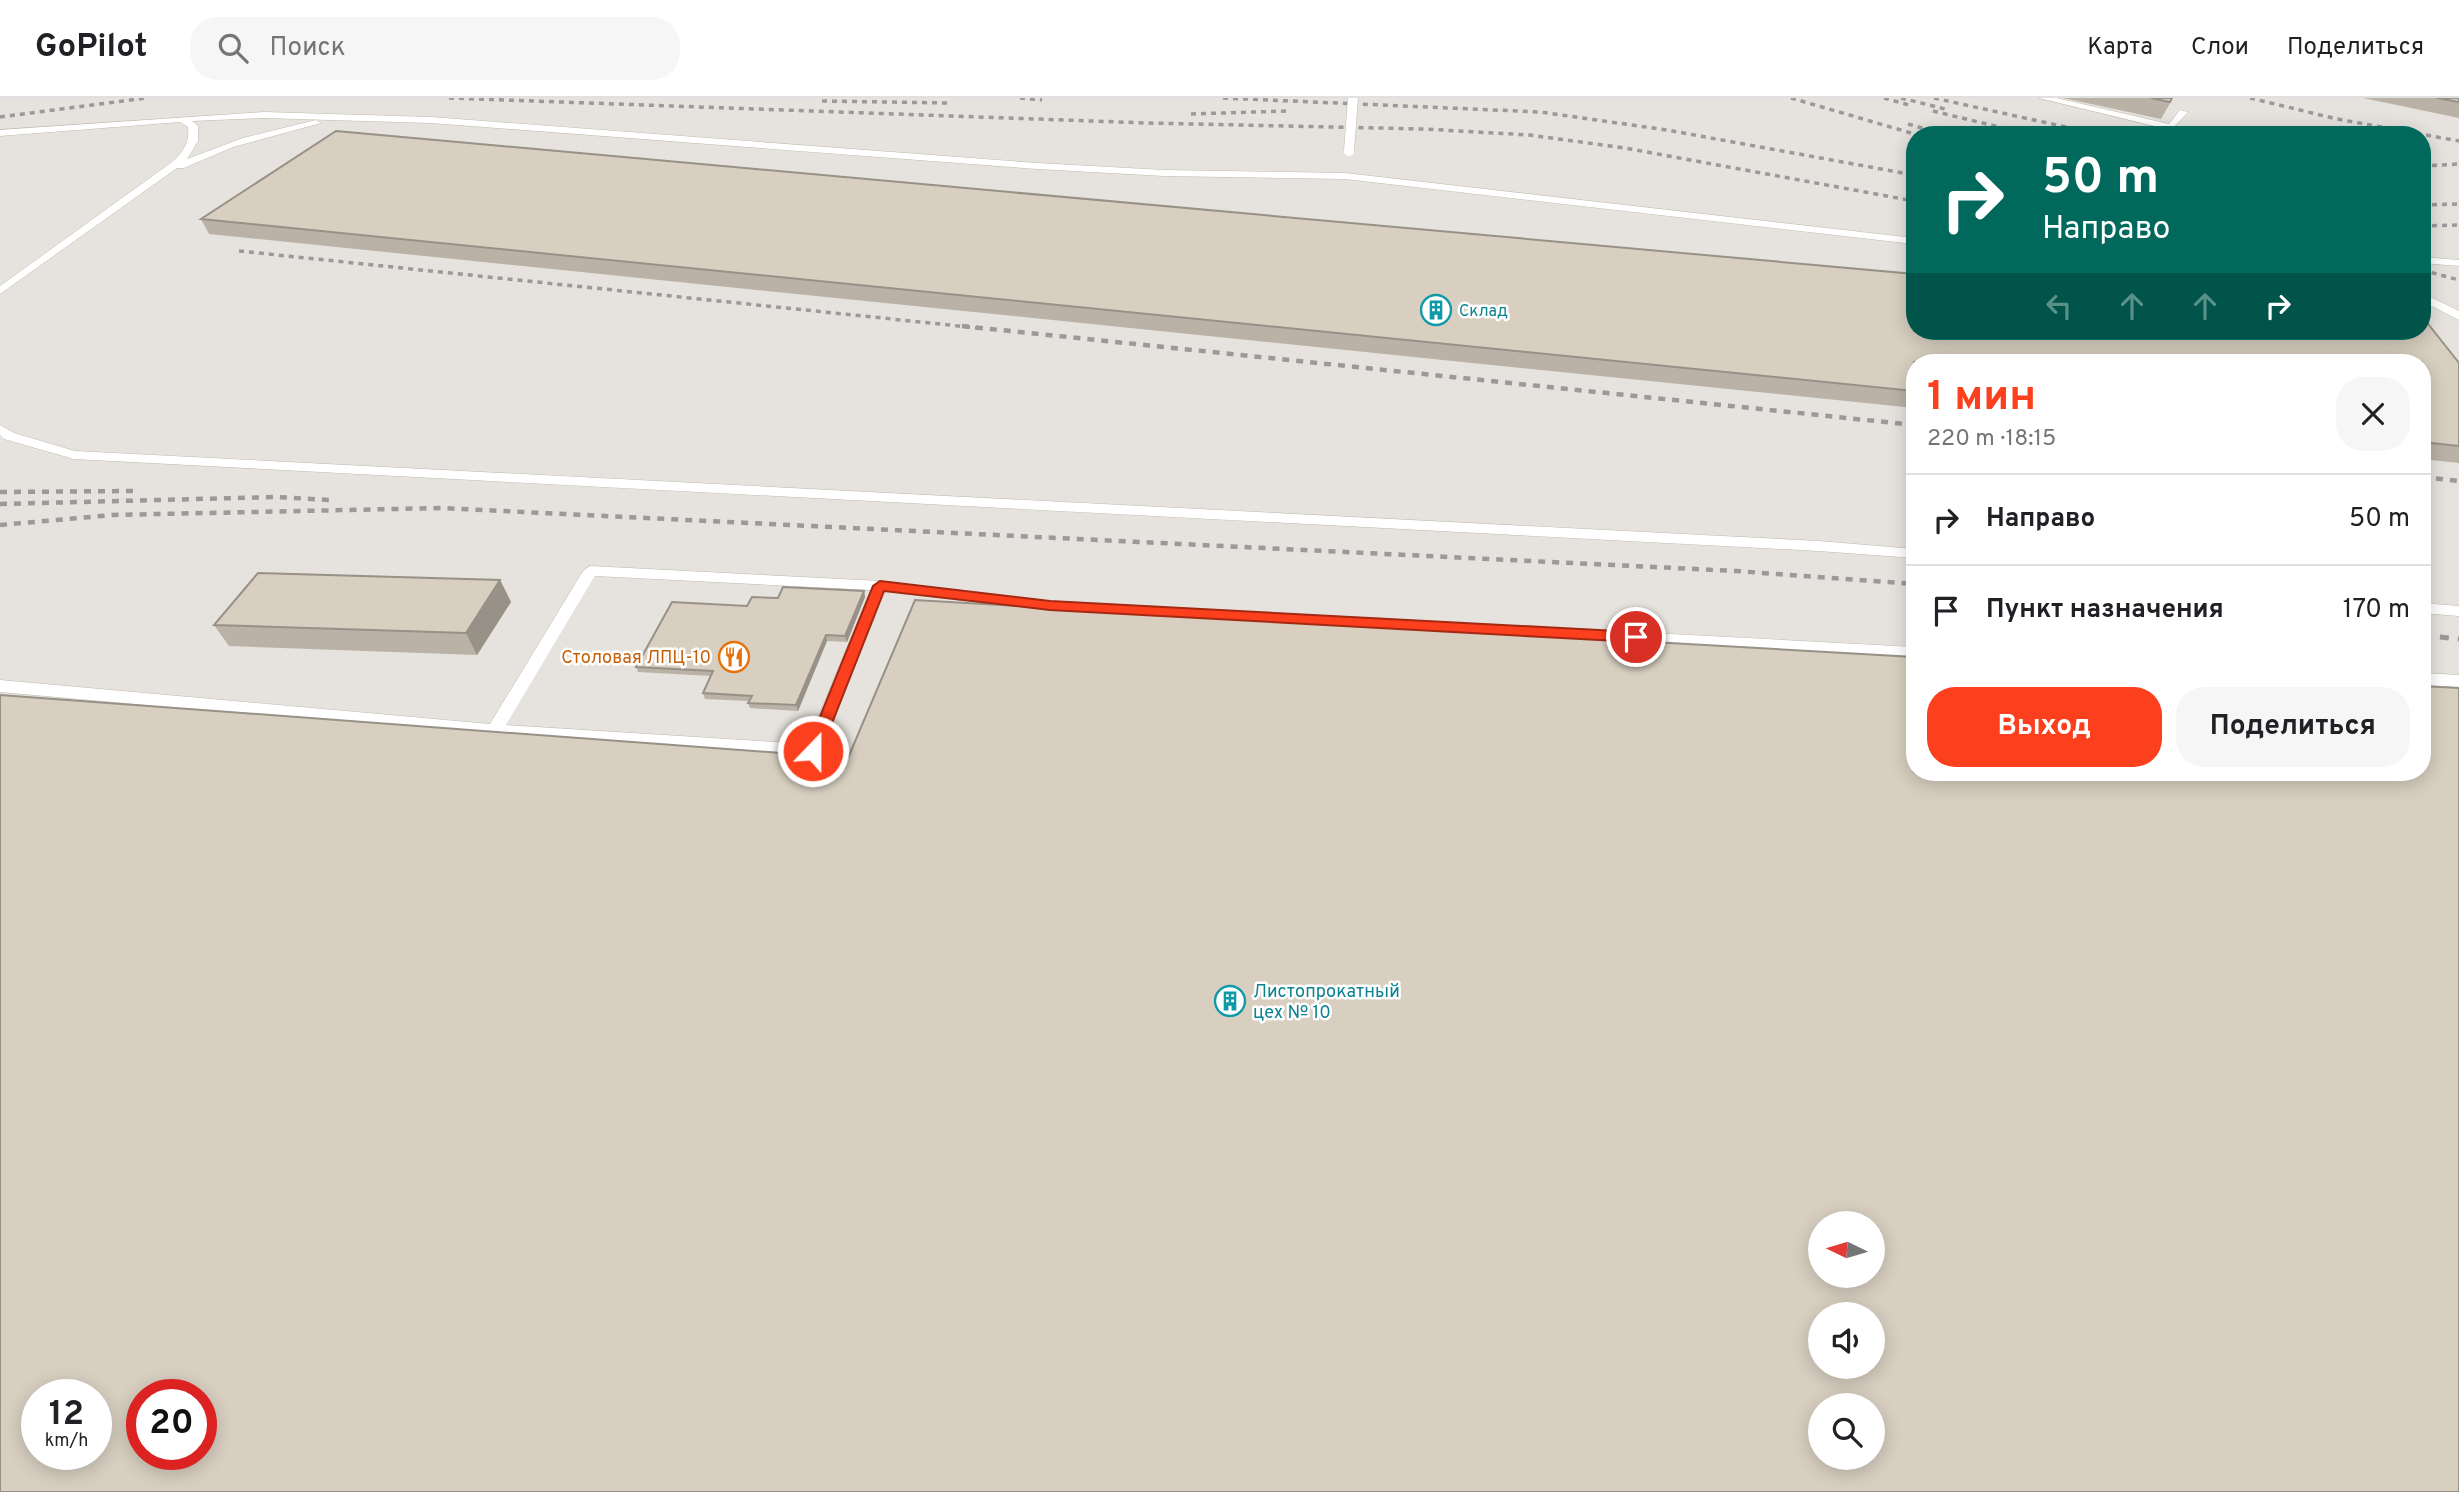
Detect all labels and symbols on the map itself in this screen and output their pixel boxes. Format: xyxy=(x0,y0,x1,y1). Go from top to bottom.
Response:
building icon: Склад xyxy=(1419,293,1453,327)
place label: Склад xyxy=(1459,302,1508,322)
pin xyxy=(1606,607,1666,667)
restaurant icon: Столовая ЛПЦ-10 xyxy=(717,640,751,674)
place label: Столовая ЛПЦ-10 xyxy=(561,647,711,670)
position arrow xyxy=(776,714,850,788)
place label: Листопрокатный цех № 10 xyxy=(1253,981,1400,1025)
building icon: Листопрокатный цех № 10 xyxy=(1213,984,1247,1018)
north arrow xyxy=(1808,1211,1885,1288)
speed limit sign: 20 xyxy=(126,1379,217,1470)

